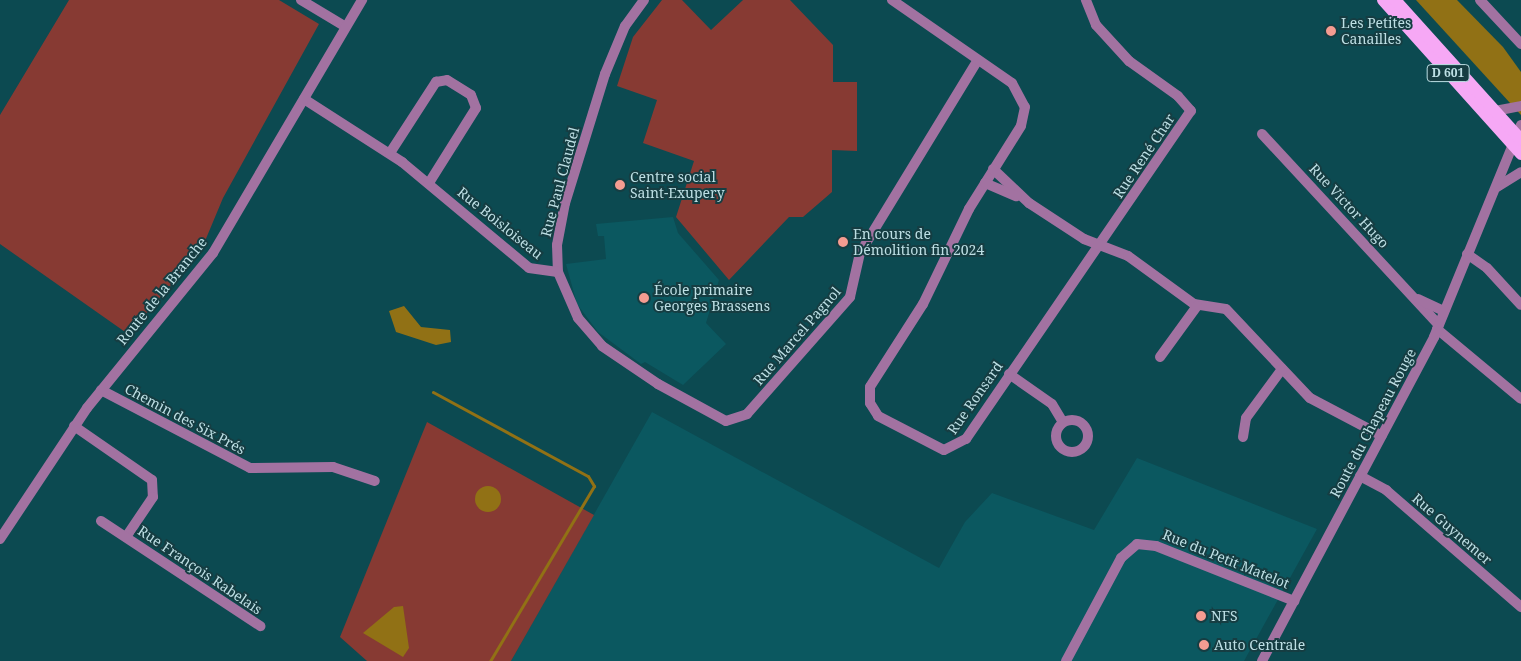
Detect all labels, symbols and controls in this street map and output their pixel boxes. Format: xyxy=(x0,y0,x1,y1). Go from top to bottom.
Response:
place label: Les Petites Canailles xyxy=(1341,15,1411,48)
marker: Les Petites Canailles xyxy=(1325,25,1337,37)
road number: D 601 xyxy=(1426,64,1470,82)
street label: Rue René Char xyxy=(1110,111,1178,201)
street label: Rue Paul Claudel xyxy=(537,125,583,239)
street label: Rue Victor Hugo xyxy=(1306,160,1392,252)
place label: Centre social Saint-Exupery xyxy=(630,169,725,202)
marker: Centre social Saint-Exupery xyxy=(614,179,626,191)
street label: Rue Boisloiseau xyxy=(454,184,546,262)
place label: En cours de Démolition fin 2024 xyxy=(853,226,984,258)
street label: Route de la Branche xyxy=(113,234,211,348)
marker: En cours de Démolition fin 2024 xyxy=(837,236,849,248)
place label: École primaire Georges Brassens xyxy=(654,282,770,314)
street label: Rue Marcel Pagnol xyxy=(750,284,844,388)
marker: École primaire Georges Brassens xyxy=(638,292,650,304)
street label: Route du Chapeau Rouge xyxy=(1327,346,1419,500)
street label: Rue Ronsard xyxy=(944,358,1006,438)
street label: Chemin des Six Prés xyxy=(122,380,248,458)
street label: Rue Guynemer xyxy=(1409,490,1495,568)
street label: Rue François Rabelais xyxy=(135,522,265,618)
street label: Rue du Petit Matelot xyxy=(1160,526,1292,592)
place label: NFS xyxy=(1211,608,1238,624)
marker: NFS xyxy=(1195,610,1207,622)
place label: Auto Centrale xyxy=(1214,637,1305,653)
marker: Auto Centrale xyxy=(1198,639,1210,651)

